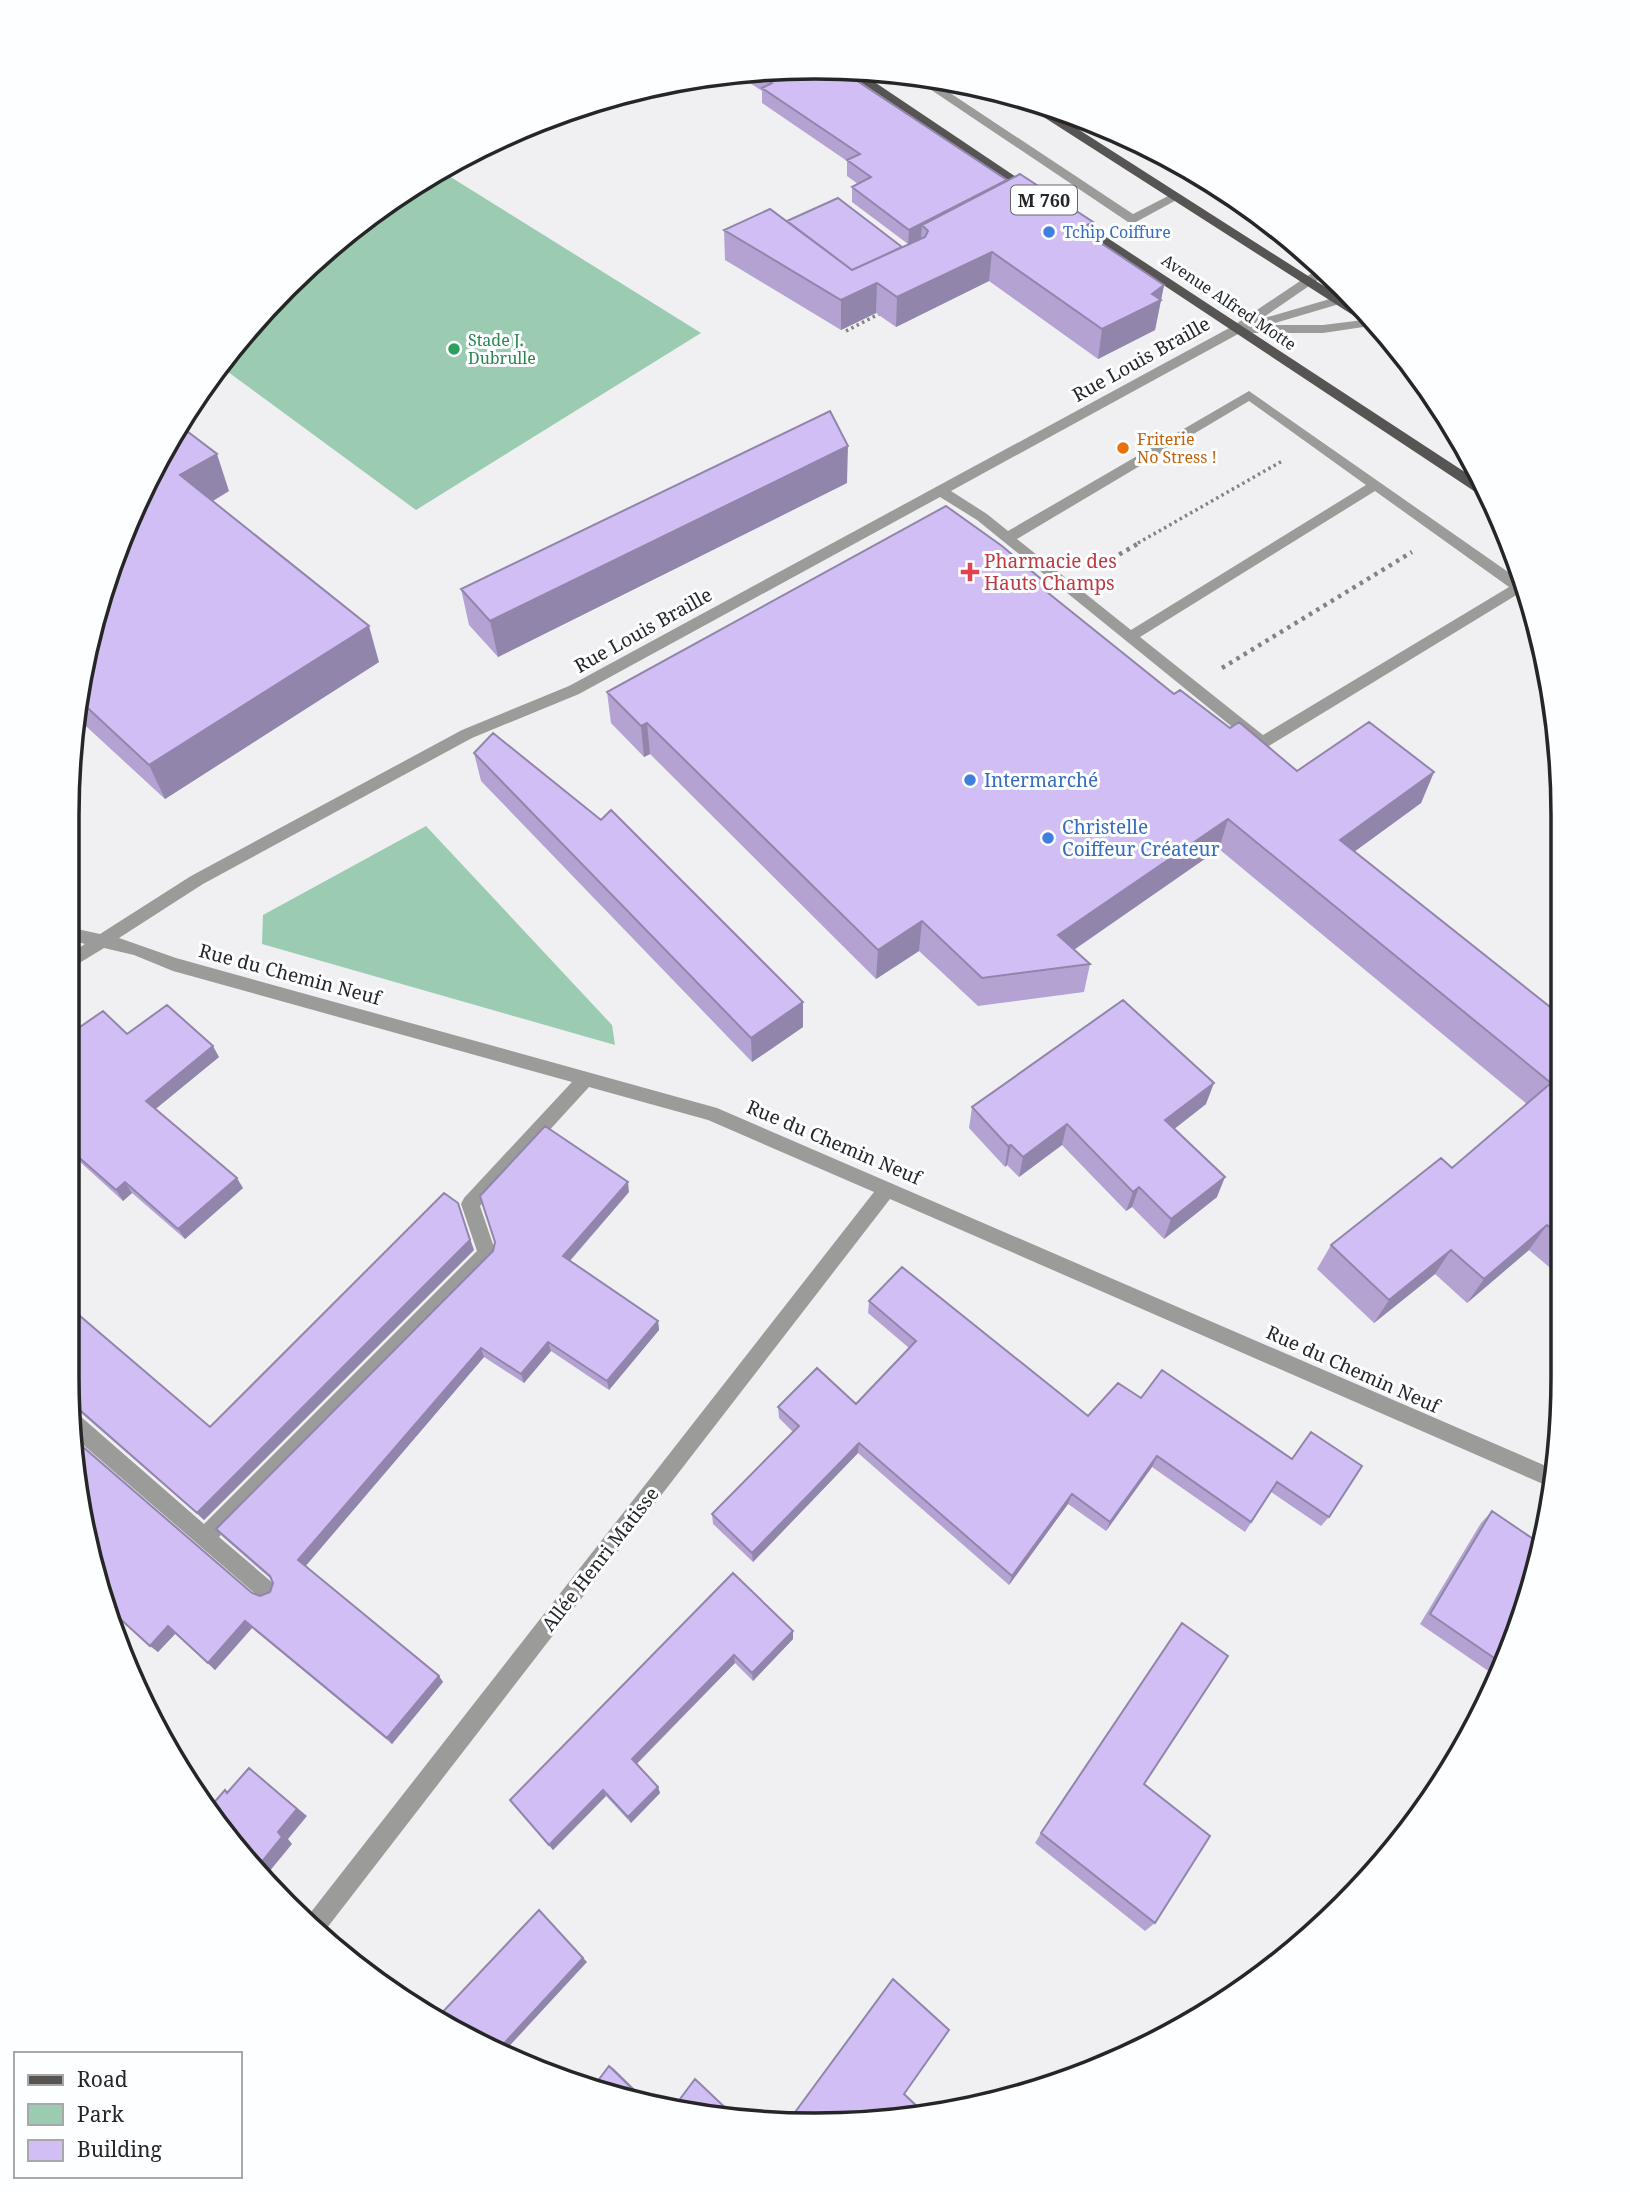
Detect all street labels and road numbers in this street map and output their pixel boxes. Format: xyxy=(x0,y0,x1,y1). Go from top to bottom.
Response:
road number: M 760 xyxy=(1011,186,1077,215)
street label: Avenue Alfred Motte xyxy=(1158,249,1300,355)
street label: Rue Louis Braille xyxy=(1067,310,1215,408)
street label: Rue Louis Braille xyxy=(569,581,717,679)
street label: Rue du Chemin Neuf xyxy=(196,937,386,1011)
street label: Rue du Chemin Neuf xyxy=(743,1093,927,1191)
street label: Rue du Chemin Neuf xyxy=(1262,1319,1446,1420)
street label: Allée Henri Matisse xyxy=(535,1481,665,1637)

